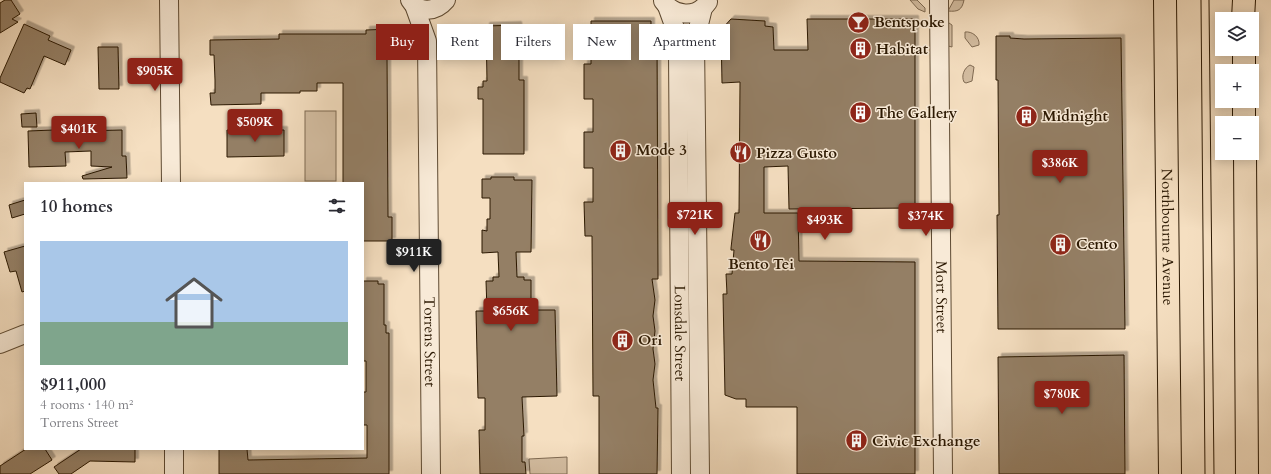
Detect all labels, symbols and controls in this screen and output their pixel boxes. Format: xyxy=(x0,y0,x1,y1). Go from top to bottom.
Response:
bar icon: Bentspoke xyxy=(846,9,872,35)
place label: Bentspoke xyxy=(874,12,945,32)
map controls xyxy=(1215,12,1259,160)
button: layers xyxy=(1215,12,1259,56)
chip: Buy xyxy=(376,24,429,60)
chip: Rent xyxy=(437,24,493,60)
chip: Filters xyxy=(501,24,565,60)
chip: New xyxy=(573,24,631,60)
chip: Apartment xyxy=(639,24,730,60)
building icon: Habitat xyxy=(848,36,874,62)
place label: Habitat xyxy=(876,39,929,59)
pin: $905K xyxy=(127,58,183,92)
text: $905K xyxy=(136,62,174,80)
button: + xyxy=(1215,64,1259,108)
building icon: The Gallery xyxy=(848,100,874,126)
place label: The Gallery xyxy=(876,103,958,123)
building icon: Midnight xyxy=(1014,103,1040,129)
place label: Midnight xyxy=(1042,106,1109,126)
pin: $509K xyxy=(227,109,283,143)
text: $509K xyxy=(236,113,274,131)
pin: $401K xyxy=(51,116,107,150)
button: − xyxy=(1215,116,1259,160)
text: $401K xyxy=(60,120,98,138)
building icon: Mode 3 xyxy=(607,137,633,163)
place label: Mode 3 xyxy=(636,140,687,160)
restaurant icon: Pizza Gusto xyxy=(727,140,753,166)
place label: Pizza Gusto xyxy=(756,143,837,163)
pin: $386K xyxy=(1032,150,1088,184)
text: $386K xyxy=(1041,154,1079,172)
street label: Northbourne Avenue xyxy=(1157,168,1178,306)
text: 10 homes xyxy=(40,195,113,218)
icon: filters xyxy=(326,195,348,217)
pin: $721K xyxy=(667,202,723,236)
pin: $374K xyxy=(898,203,954,237)
text: $721K xyxy=(676,206,714,224)
pin: $493K xyxy=(797,207,853,241)
text: $374K xyxy=(907,207,945,225)
text: $493K xyxy=(806,211,844,229)
restaurant icon: Bento Tei xyxy=(748,228,774,254)
building icon: Cento xyxy=(1048,231,1074,257)
place label: Cento xyxy=(1076,234,1118,254)
pin: $911K xyxy=(386,239,442,273)
text: $911K xyxy=(395,243,433,261)
place label: Bento Tei xyxy=(728,254,794,274)
street label: Mort Street xyxy=(931,261,952,334)
icon: home xyxy=(158,267,230,339)
street label: Lonsdale Street xyxy=(670,285,690,382)
street label: Torrens Street xyxy=(419,296,440,387)
pin: $656K xyxy=(483,298,539,332)
text: $656K xyxy=(492,302,530,320)
building icon: Ori xyxy=(610,327,636,353)
place label: Ori xyxy=(638,330,662,350)
text: $911,000 xyxy=(40,373,106,396)
pin: $780K xyxy=(1034,381,1090,415)
text: $780K xyxy=(1043,385,1081,403)
text: 4 rooms · 140 m² xyxy=(40,396,133,414)
text: Torrens Street xyxy=(40,414,118,432)
building icon: Civic Exchange xyxy=(843,428,869,454)
place label: Civic Exchange xyxy=(872,431,980,451)

